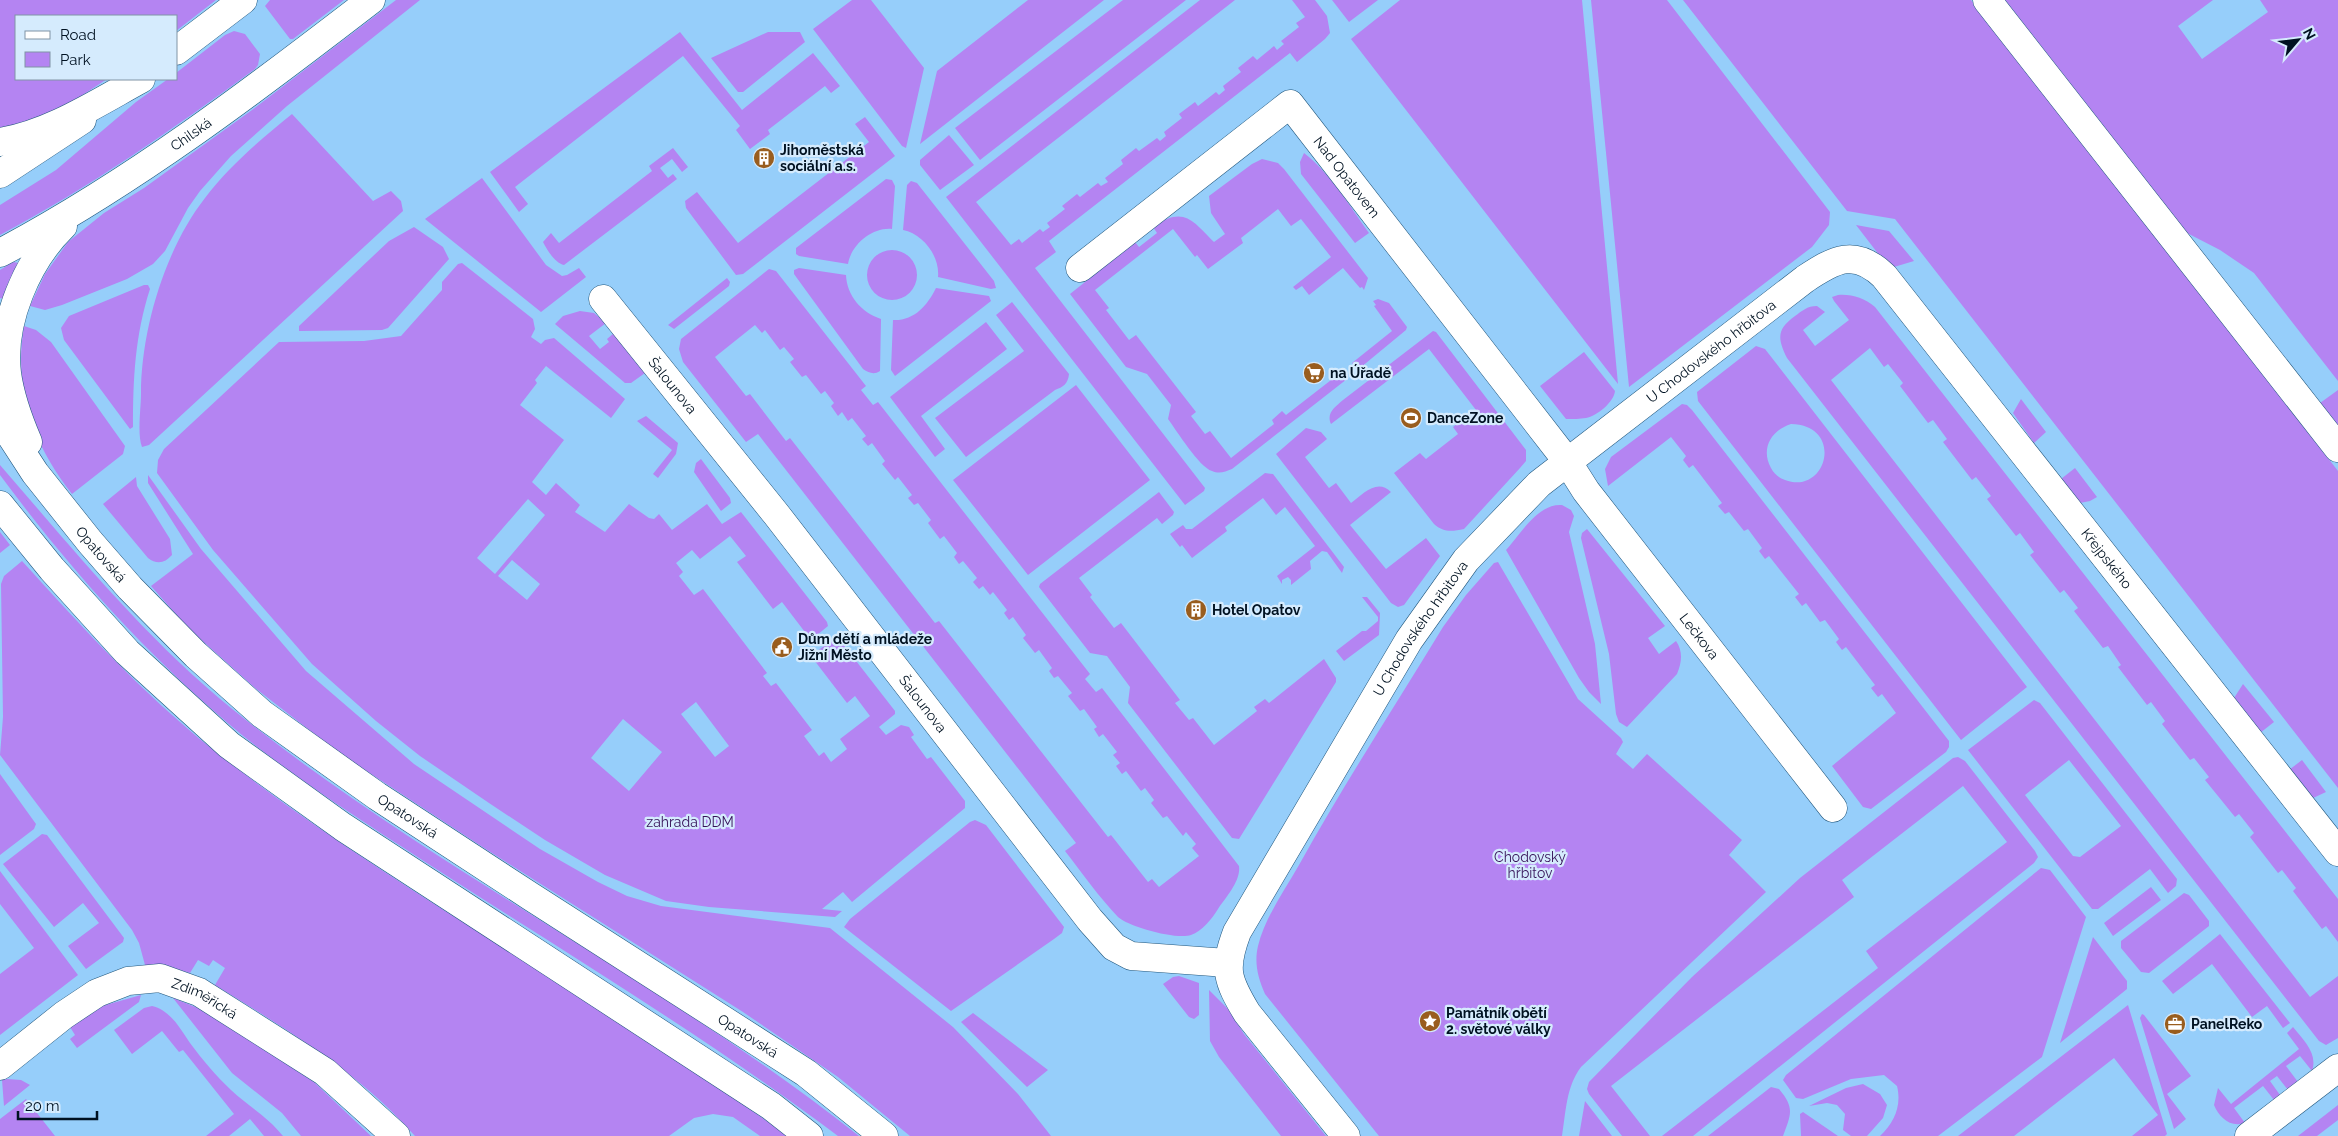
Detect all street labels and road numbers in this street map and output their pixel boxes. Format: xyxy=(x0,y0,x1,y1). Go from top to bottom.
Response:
street label: Chilská xyxy=(167,114,215,154)
street label: Nad Opatovem xyxy=(1310,133,1383,221)
street label: U Chodovského hřbitova xyxy=(1643,297,1779,406)
street label: Šalounova xyxy=(645,353,700,417)
street label: Opatovská xyxy=(73,523,129,585)
street label: Křejpského xyxy=(2078,525,2135,592)
street label: U Chodovského hřbitova xyxy=(1370,558,1471,699)
street label: Lečkova xyxy=(1676,610,1722,662)
street label: Šalounova xyxy=(896,671,950,736)
street label: Opatovská xyxy=(375,791,441,841)
street label: Zdiměřická xyxy=(170,975,240,1022)
street label: Opatovská xyxy=(715,1011,781,1061)

